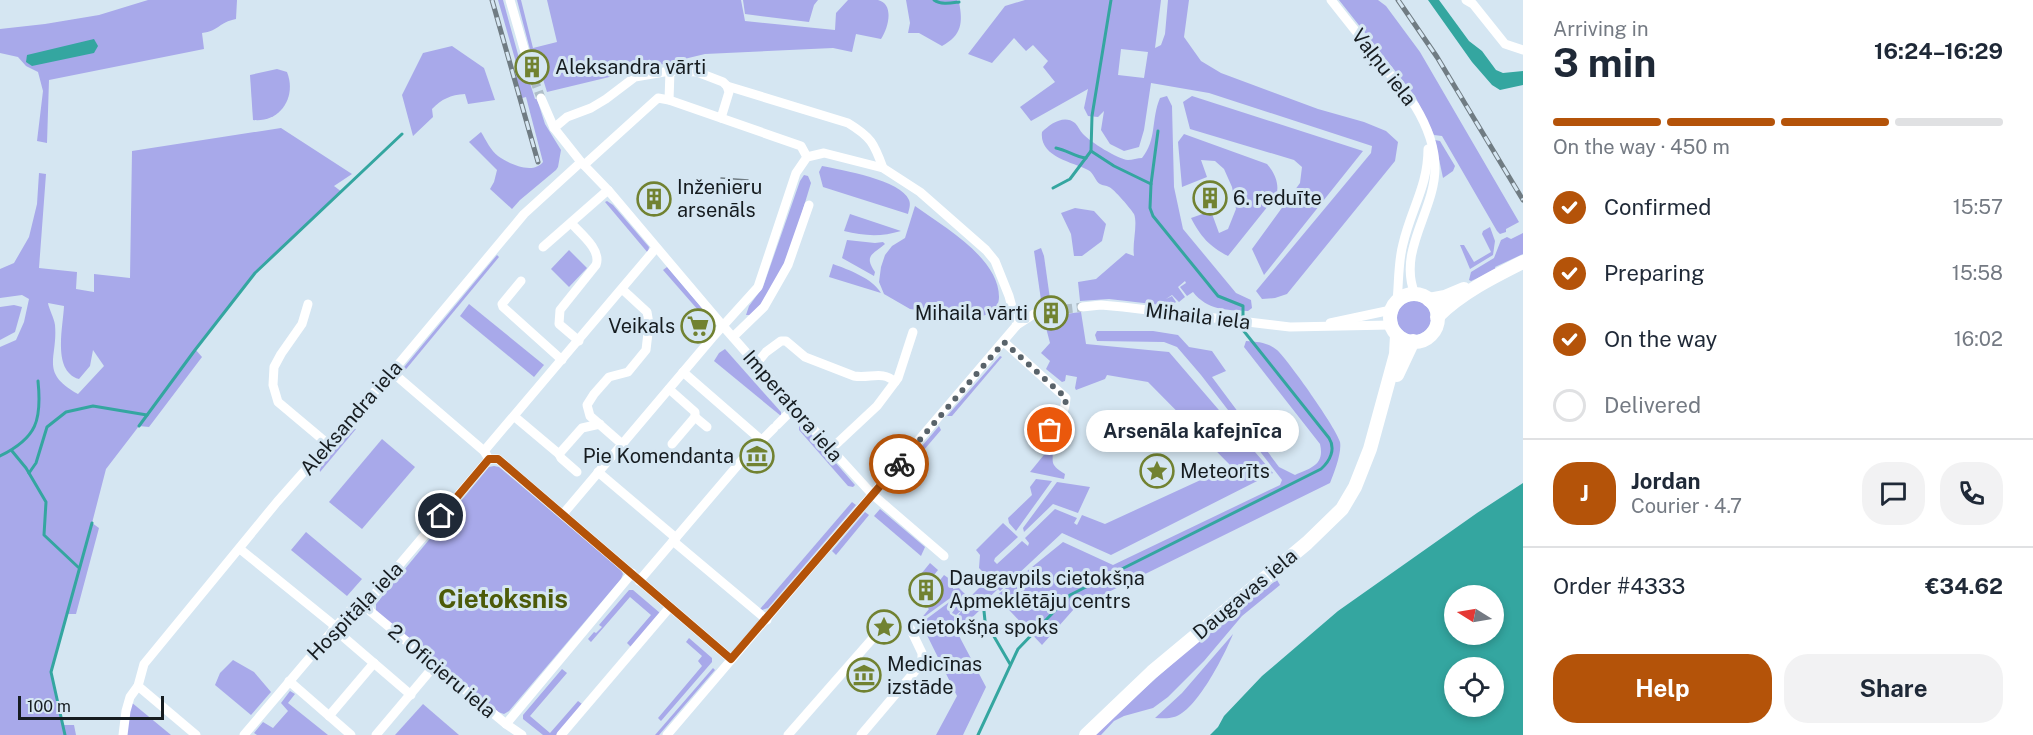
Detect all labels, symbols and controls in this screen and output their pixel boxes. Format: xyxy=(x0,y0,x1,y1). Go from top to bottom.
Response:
text: Arriving in xyxy=(1553,17,1648,41)
street label: Vaļņu iela xyxy=(1347,24,1421,110)
text: 16:24–16:29 xyxy=(1874,38,2003,64)
text: 3 min xyxy=(1553,40,1656,86)
building icon: Aleksandra vārti xyxy=(514,49,550,85)
place label: Aleksandra vārti xyxy=(555,55,706,79)
text: On the way · 450 m xyxy=(1553,135,1730,159)
place label: Inženieru arsenāls xyxy=(677,175,762,222)
building icon: 6. reduīte xyxy=(1192,180,1228,216)
building icon: Inženieru arsenāls xyxy=(636,181,672,217)
place label: 6. reduīte xyxy=(1233,186,1322,210)
icon: check xyxy=(1553,191,1586,224)
text: Confirmed xyxy=(1604,194,1711,220)
text: 15:57 xyxy=(1953,195,2003,219)
icon: check xyxy=(1553,257,1586,290)
text: Preparing xyxy=(1604,260,1705,286)
text: 15:58 xyxy=(1952,261,2003,285)
building icon: Mihaila vārti xyxy=(1033,295,1069,331)
street label: Mihaila iela xyxy=(1144,298,1252,334)
place label: Mihaila vārti xyxy=(915,301,1028,325)
supermarket icon: Veikals xyxy=(680,308,716,344)
place label: Veikals xyxy=(608,314,675,338)
icon: check xyxy=(1553,323,1586,356)
text: On the way xyxy=(1604,326,1717,352)
text: 16:02 xyxy=(1954,327,2003,351)
street label: Imperatora iela xyxy=(738,345,848,467)
street label: Aleksandra iela xyxy=(295,356,407,480)
text: Delivered xyxy=(1604,392,1701,418)
pin xyxy=(1024,404,1075,455)
callout: Arsenāla kafejnīca xyxy=(1086,409,1299,451)
icon: bag xyxy=(1033,413,1066,446)
text: Arsenāla kafejnīca xyxy=(1103,419,1282,443)
courier xyxy=(869,434,929,494)
museum icon: Pie Komendanta xyxy=(739,438,775,474)
place label: Pie Komendanta xyxy=(583,444,734,468)
icon: bike xyxy=(883,448,916,481)
place icon: Meteorīts xyxy=(1139,453,1175,489)
place label: Meteorīts xyxy=(1180,459,1270,483)
button: chat xyxy=(1862,462,1925,525)
button: phone xyxy=(1940,462,2003,525)
text: Jordan xyxy=(1631,468,1700,494)
text: J xyxy=(1580,480,1589,506)
pin xyxy=(415,490,466,541)
text: Courier · 4.7 xyxy=(1631,494,1742,518)
icon: home xyxy=(424,499,457,532)
street label: Daugavas iela xyxy=(1188,544,1302,644)
street label: Hospitāļa iela xyxy=(302,557,408,665)
place label: Daugavpils cietokšņa Apmeklētāju centrs xyxy=(949,566,1145,613)
building icon: Daugavpils cietokšņa Apmeklētāju centrs xyxy=(908,572,944,608)
text: Order #4333 xyxy=(1553,573,1685,599)
text: €34.62 xyxy=(1925,573,2003,599)
district label: Cietoksnis xyxy=(438,583,568,614)
north arrow xyxy=(1444,585,1504,645)
map controls xyxy=(1444,585,1504,717)
place icon: Cietokšņa spoks xyxy=(866,609,902,645)
place label: Cietokšņa spoks xyxy=(907,615,1058,639)
street label: 2. Oficieru iela xyxy=(383,619,501,723)
place label: Medicīnas izstāde xyxy=(887,652,982,699)
button: Help xyxy=(1553,654,1772,723)
button: Share xyxy=(1784,654,2003,723)
museum icon: Medicīnas izstāde xyxy=(846,657,882,693)
button: locate xyxy=(1444,657,1504,717)
scale bar xyxy=(18,693,164,720)
text: 100 m xyxy=(27,697,71,716)

